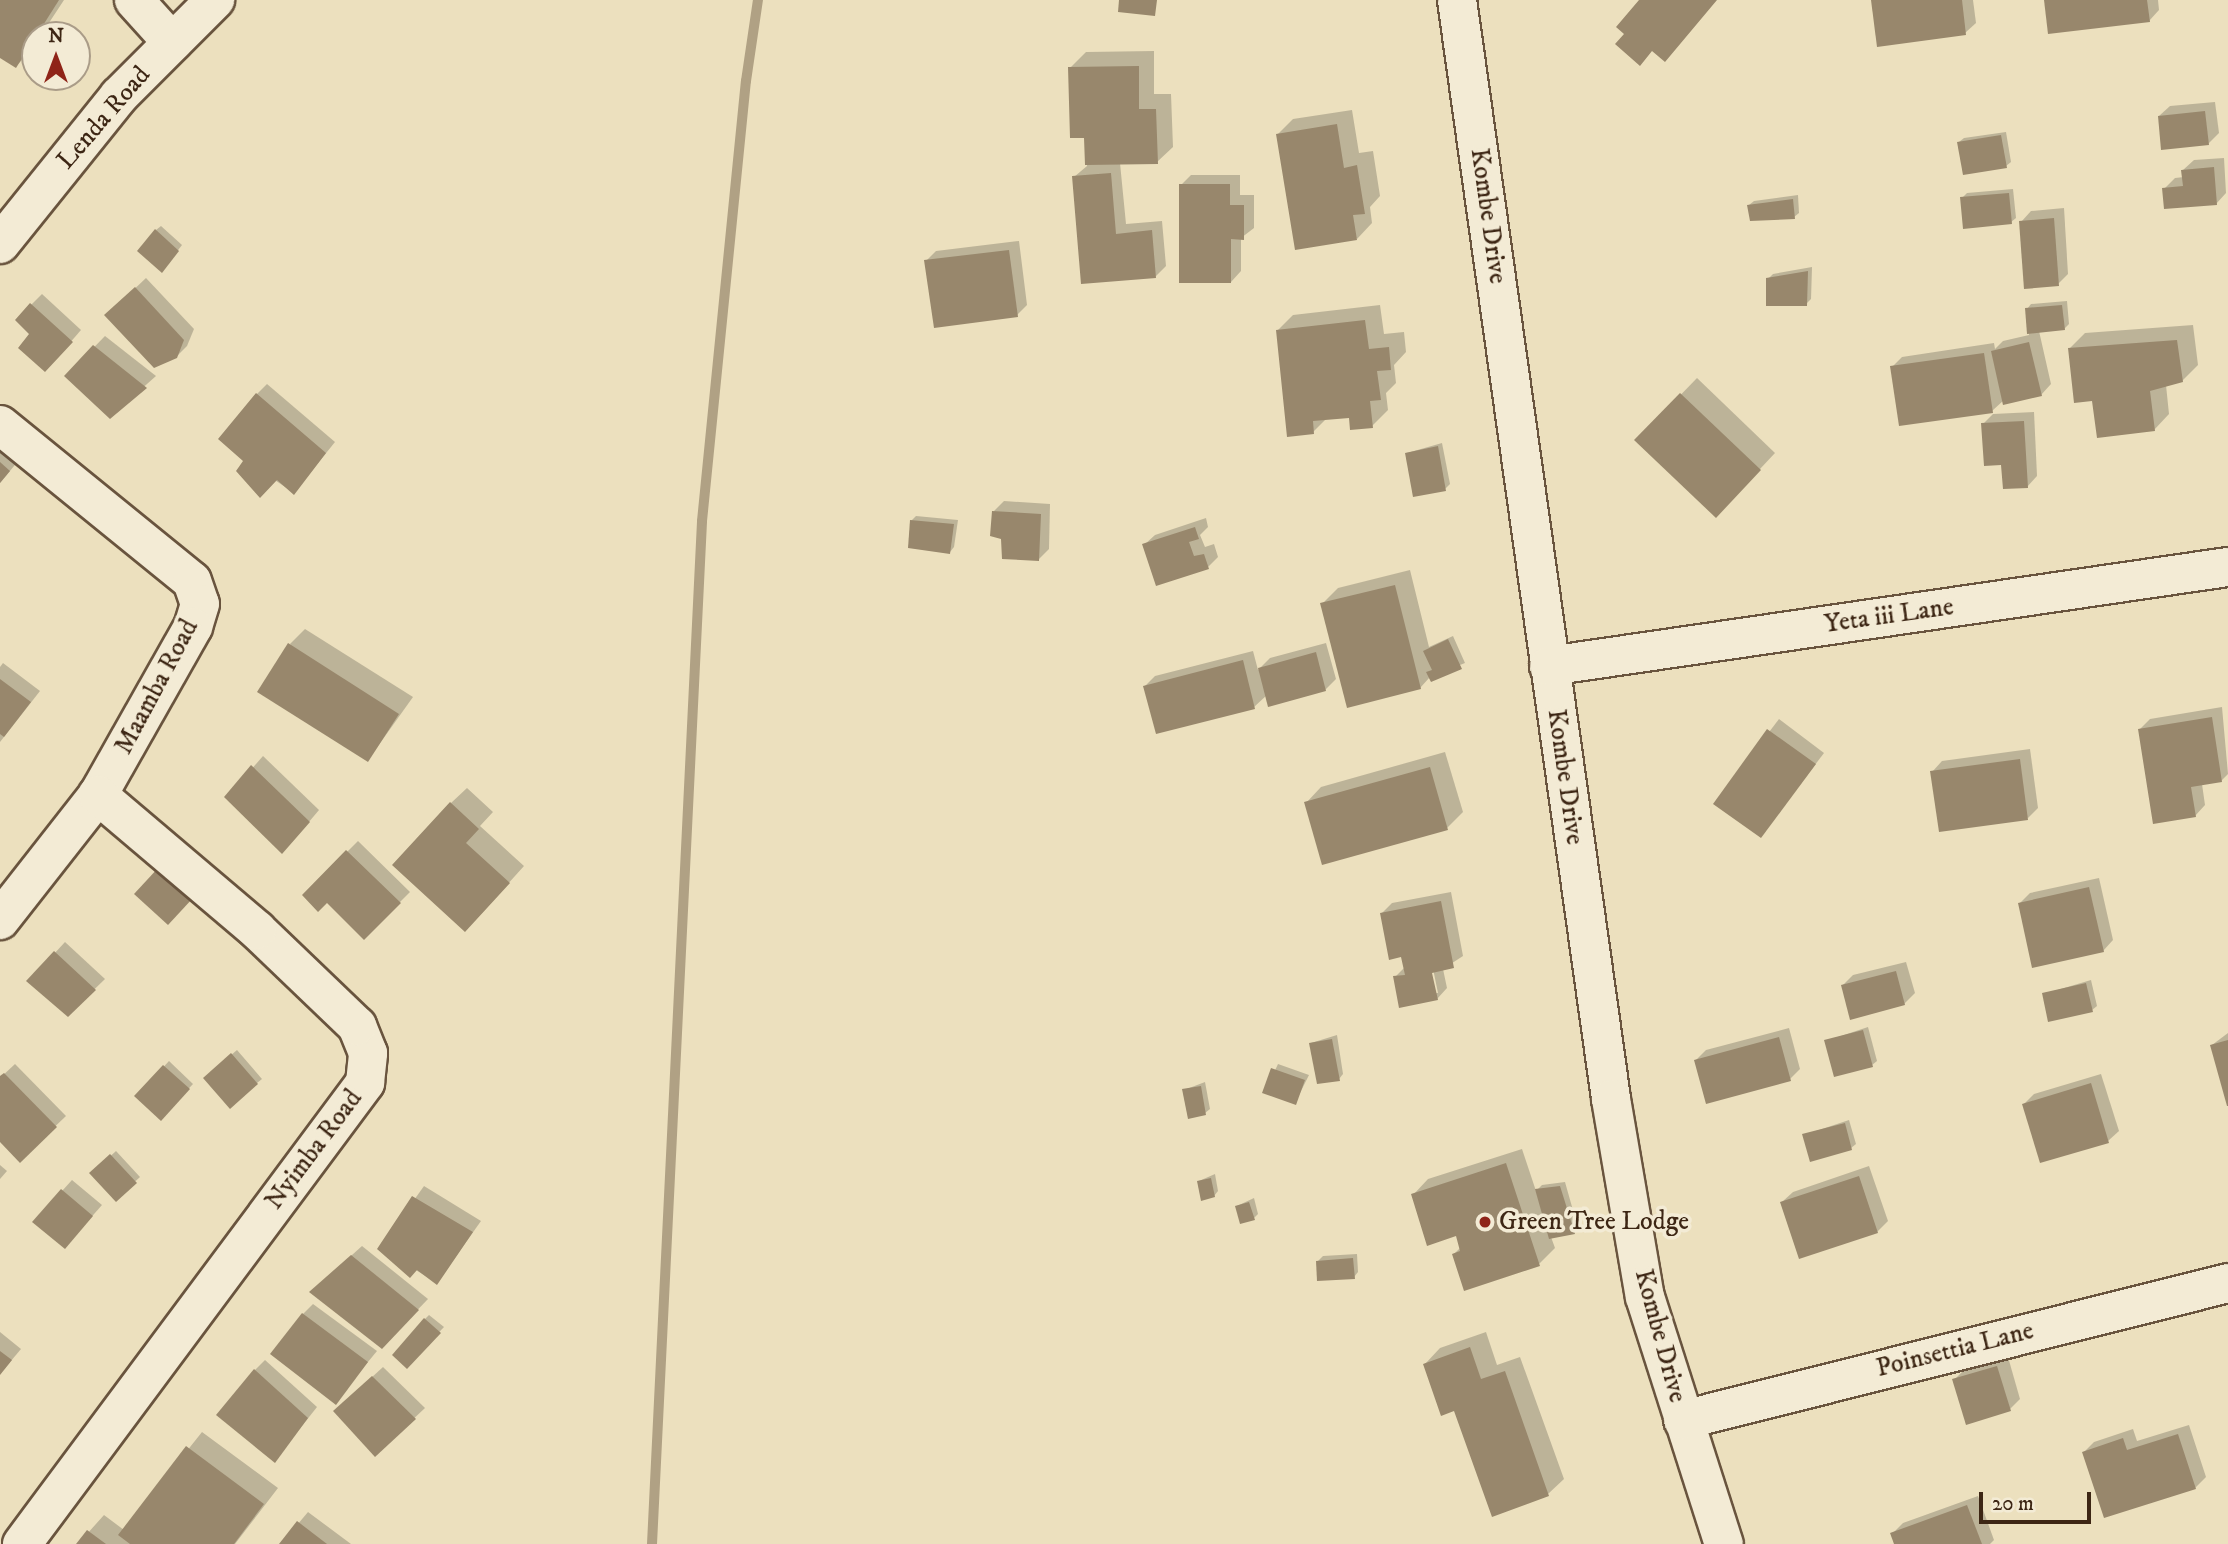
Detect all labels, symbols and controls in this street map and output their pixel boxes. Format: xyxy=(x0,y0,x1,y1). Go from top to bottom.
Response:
north arrow xyxy=(21,21,91,91)
text: N xyxy=(48,25,64,48)
street label: Lenda Road xyxy=(51,60,157,176)
street label: Kombe Drive xyxy=(1463,146,1513,286)
street label: Yeta iii Lane xyxy=(1822,591,1956,641)
street label: Maamba Road xyxy=(108,614,206,760)
street label: Kombe Drive xyxy=(1540,707,1590,847)
street label: Nyimba Road xyxy=(259,1084,369,1216)
place label: Green Tree Lodge xyxy=(1499,1206,1689,1238)
marker: Green Tree Lodge xyxy=(1477,1214,1493,1230)
street label: Kombe Drive xyxy=(1627,1266,1693,1406)
street label: Poinsettia Lane xyxy=(1873,1315,2037,1385)
scale bar xyxy=(1983,1478,2095,1522)
text: 20 m xyxy=(1992,1491,2034,1517)

